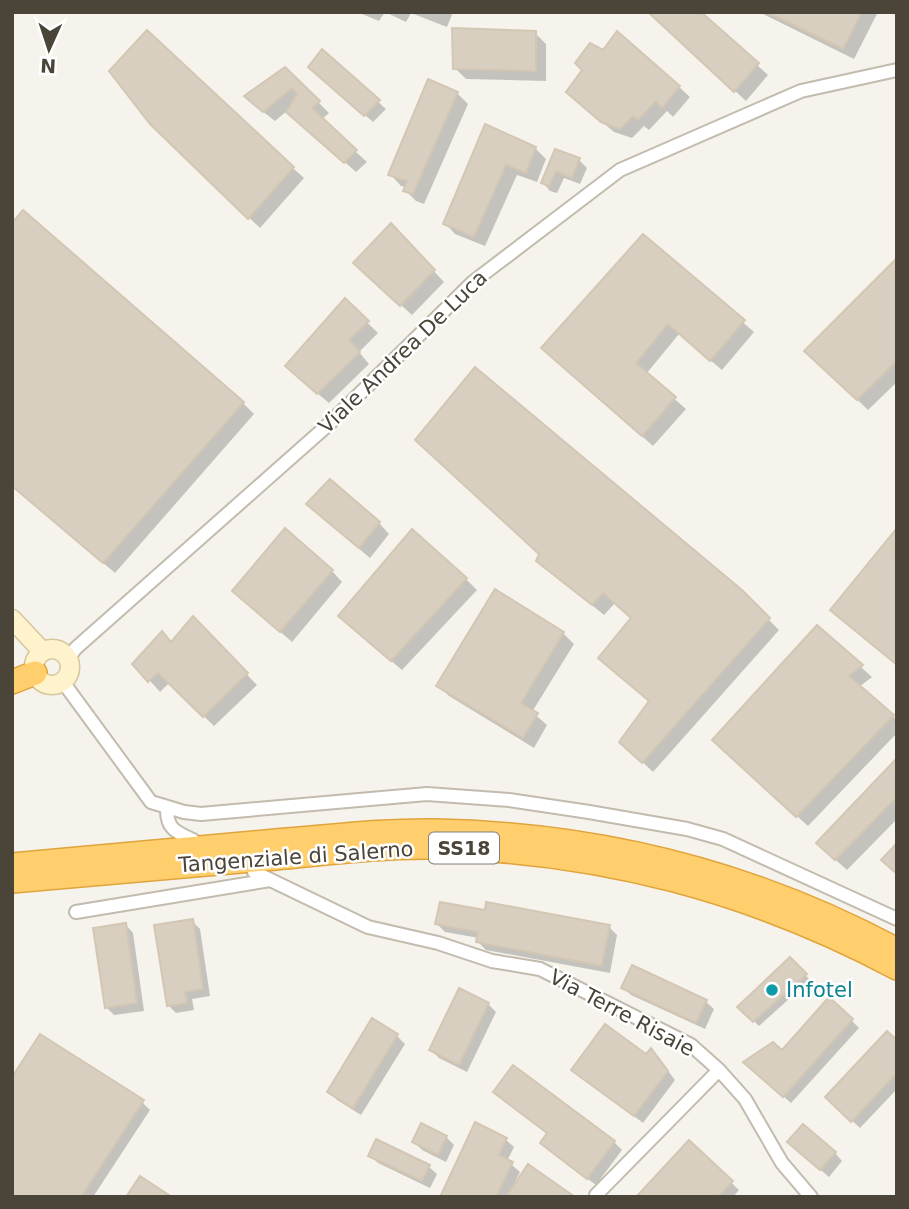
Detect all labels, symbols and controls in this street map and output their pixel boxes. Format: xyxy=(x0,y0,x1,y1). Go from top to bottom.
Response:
north arrow xyxy=(14,14,84,84)
text: N xyxy=(40,55,57,77)
street label: Viale Andrea De Luca xyxy=(314,265,492,439)
road number: SS18 xyxy=(429,832,499,863)
street label: Tangenziale di Salerno xyxy=(177,837,414,877)
street label: Via Terre Risaie xyxy=(546,965,698,1061)
place label: Infotel xyxy=(786,978,853,1002)
marker: Infotel xyxy=(764,982,780,998)

